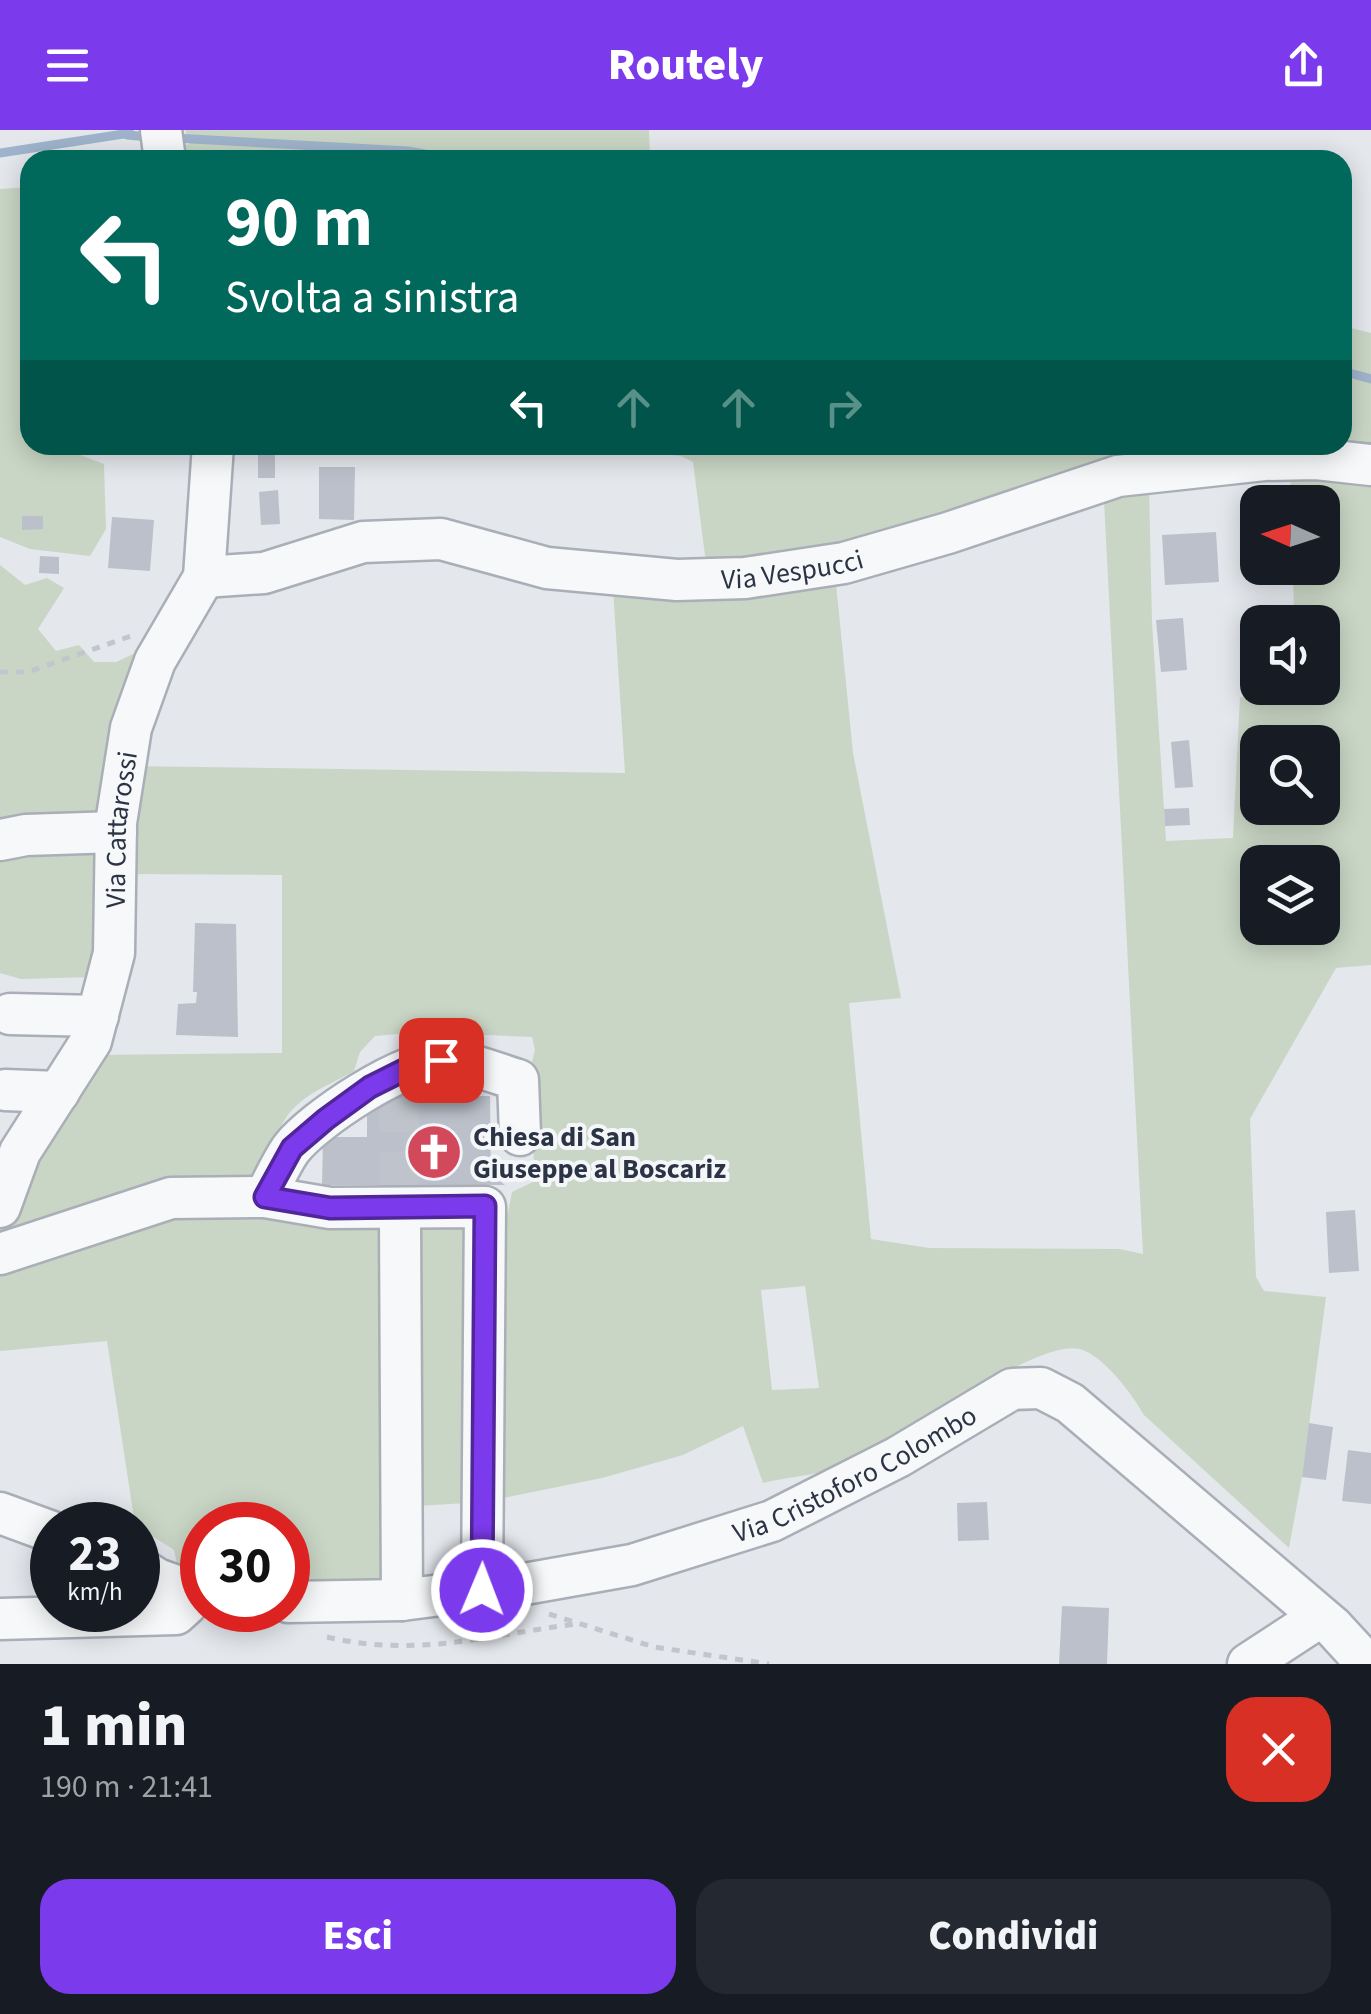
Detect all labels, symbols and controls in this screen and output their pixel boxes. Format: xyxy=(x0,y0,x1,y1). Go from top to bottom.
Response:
text: Routely xyxy=(608,33,763,97)
icon: menu xyxy=(40,38,95,93)
icon: share xyxy=(1276,38,1331,93)
text: 90 m xyxy=(225,173,373,273)
icon: left xyxy=(60,190,190,320)
text: Svolta a sinistra xyxy=(225,266,519,330)
icon: left xyxy=(501,380,556,435)
icon: ahead xyxy=(606,380,661,435)
icon: ahead xyxy=(711,380,766,435)
icon: right xyxy=(816,380,871,435)
north arrow xyxy=(1240,485,1340,585)
map controls xyxy=(1240,485,1340,945)
street label: Via Vespucci xyxy=(720,539,868,600)
button: sound xyxy=(1240,605,1340,705)
button: search xyxy=(1240,725,1340,825)
street label: Via Cattarossi xyxy=(96,748,148,908)
button: layers xyxy=(1240,845,1340,945)
pin xyxy=(399,1018,484,1103)
icon: arrive xyxy=(414,1033,469,1088)
place label: Chiesa di San Giuseppe al Boscariz xyxy=(473,1117,726,1189)
church icon: Chiesa di San Giuseppe al Boscariz xyxy=(404,1122,464,1182)
street label: Via Cristoforo Colombo xyxy=(728,1396,984,1553)
speed limit sign: 30 xyxy=(180,1502,310,1632)
text: 23 xyxy=(69,1519,121,1590)
position arrow xyxy=(430,1538,534,1642)
text: km/h xyxy=(67,1574,123,1610)
text: 1 min xyxy=(40,1684,187,1769)
button: close xyxy=(1226,1697,1331,1802)
text: 190 m · 21:41 xyxy=(40,1764,213,1810)
button: Esci xyxy=(40,1879,676,1994)
button: Condividi xyxy=(696,1879,1331,1994)

